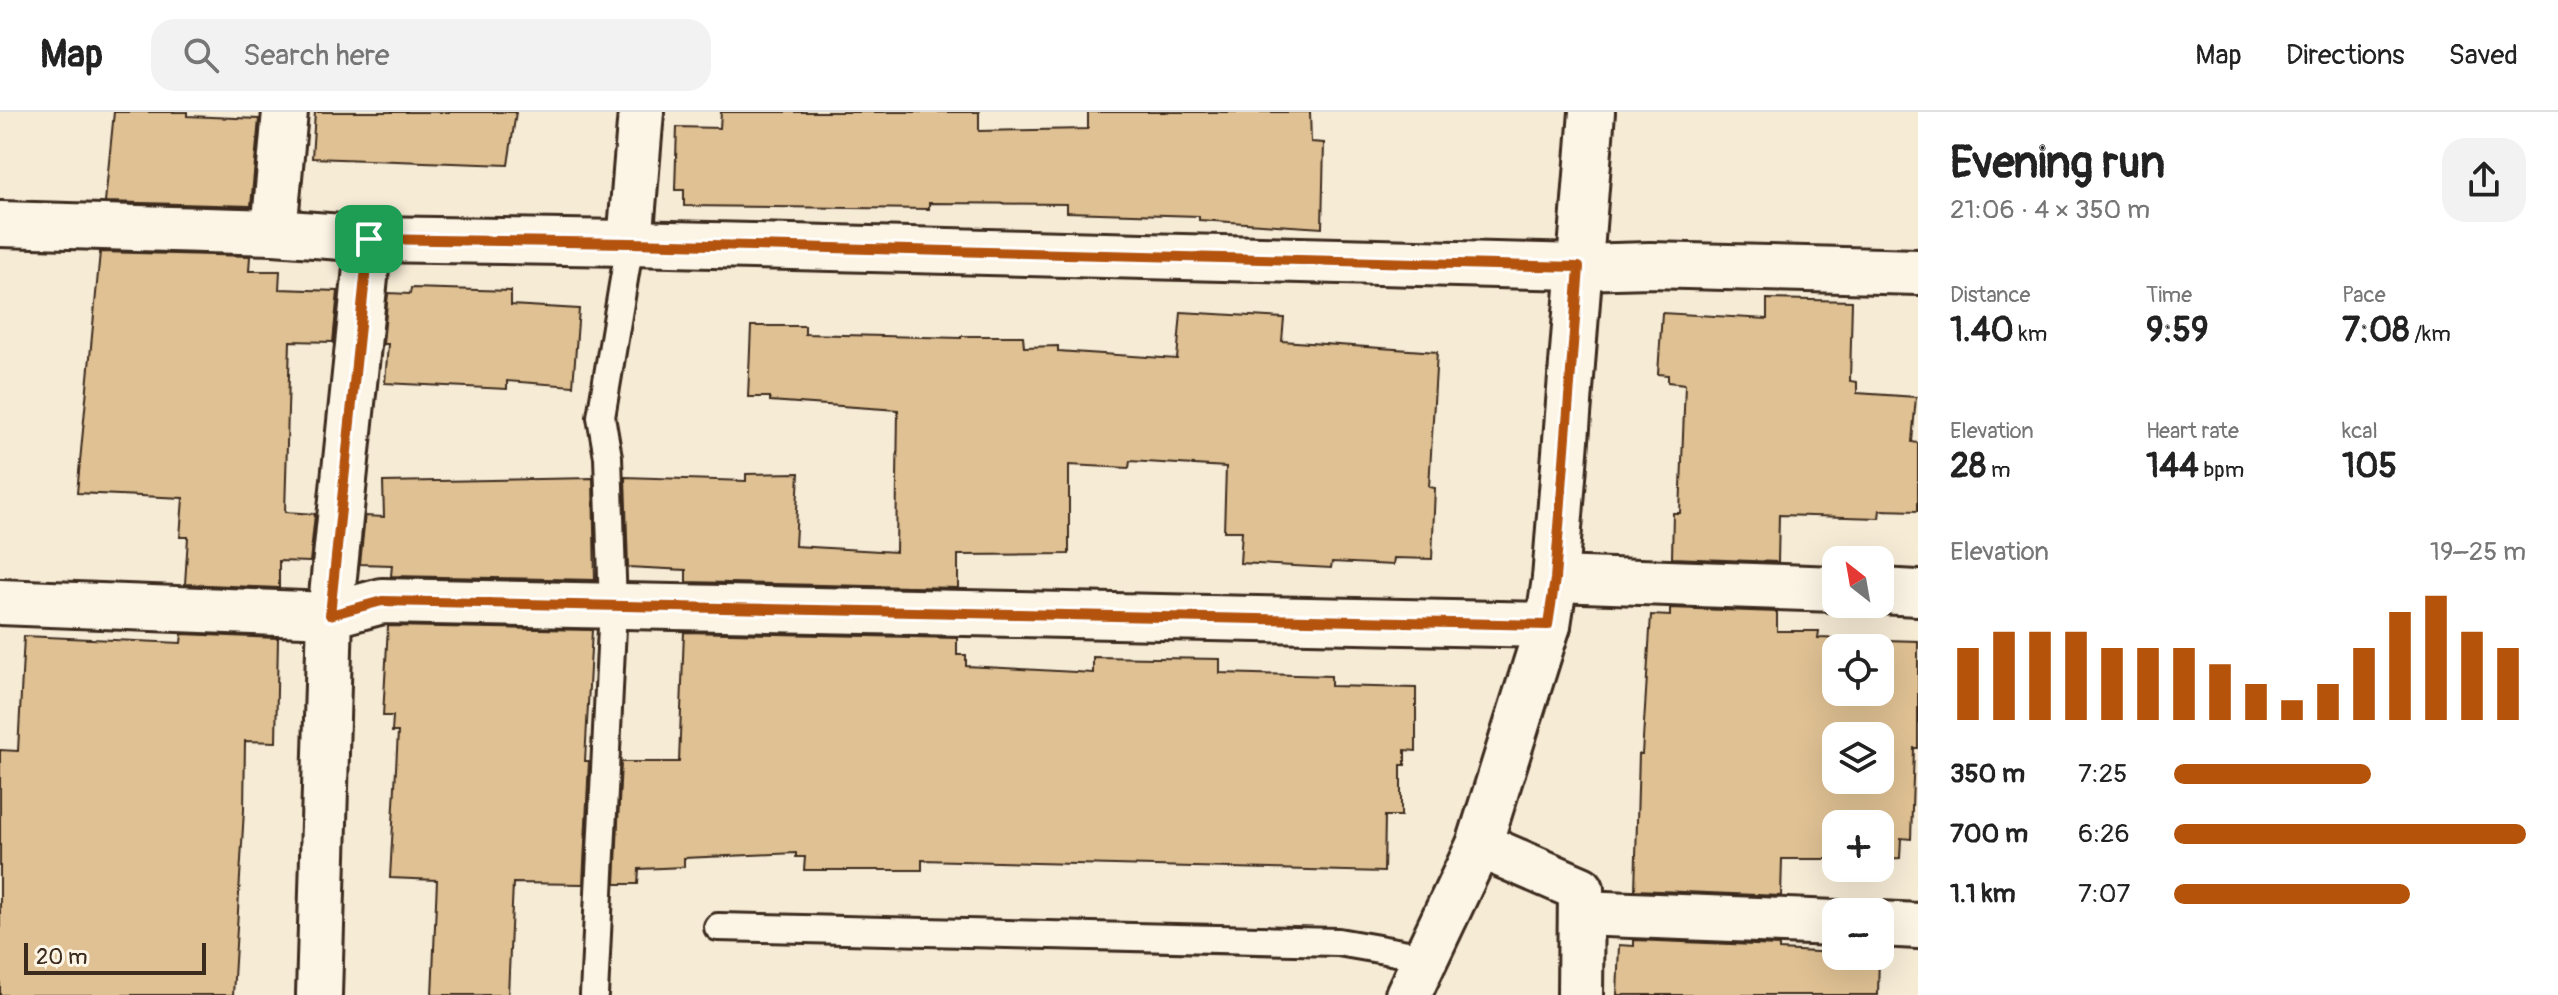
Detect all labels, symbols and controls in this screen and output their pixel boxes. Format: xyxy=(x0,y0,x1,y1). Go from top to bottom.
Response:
search box xyxy=(151,19,711,91)
text: Map xyxy=(40,31,103,79)
icon: search xyxy=(179,33,223,77)
text: Search here xyxy=(243,37,390,74)
text: Map xyxy=(2195,38,2242,73)
text: Directions xyxy=(2286,38,2405,73)
text: Saved xyxy=(2449,38,2518,73)
text: Evening run xyxy=(1950,136,2165,191)
button: share xyxy=(2442,138,2526,222)
text: 21:06 · 4 × 350 m xyxy=(1950,194,2150,226)
pin xyxy=(335,205,403,273)
icon: arrive xyxy=(347,217,391,261)
text: Distance xyxy=(1950,281,2030,309)
text: Time xyxy=(2146,281,2192,309)
text: Pace xyxy=(2342,281,2386,309)
text: 1.40 xyxy=(1950,309,2014,352)
text: 9:59 xyxy=(2146,309,2209,352)
text: 7:08 xyxy=(2342,309,2409,352)
text: km xyxy=(2014,320,2047,348)
text: /km xyxy=(2409,320,2451,348)
text: Elevation xyxy=(1950,417,2034,445)
text: Heart rate xyxy=(2146,417,2239,445)
text: kcal xyxy=(2342,417,2378,445)
text: 28 xyxy=(1950,445,1986,488)
text: 144 xyxy=(2146,445,2199,488)
text: 105 xyxy=(2342,445,2397,488)
text: m xyxy=(1986,456,2010,484)
text: bpm xyxy=(2199,456,2244,484)
text: Elevation xyxy=(1950,536,2049,568)
text: 19–25 m xyxy=(2430,536,2526,568)
north arrow xyxy=(1822,546,1894,618)
map controls xyxy=(1822,546,1894,970)
button: locate xyxy=(1822,634,1894,706)
button: layers xyxy=(1822,722,1894,794)
text: 350 m xyxy=(1950,758,2025,790)
text: 7:25 xyxy=(2078,758,2127,790)
button: + xyxy=(1822,810,1894,882)
text: 700 m xyxy=(1950,818,2028,850)
text: 6:26 xyxy=(2078,818,2130,850)
text: 1.1 km xyxy=(1950,878,2016,910)
text: 7:07 xyxy=(2078,878,2130,910)
button: − xyxy=(1822,898,1894,970)
scale bar xyxy=(24,939,206,975)
text: 20 m xyxy=(36,943,88,971)

